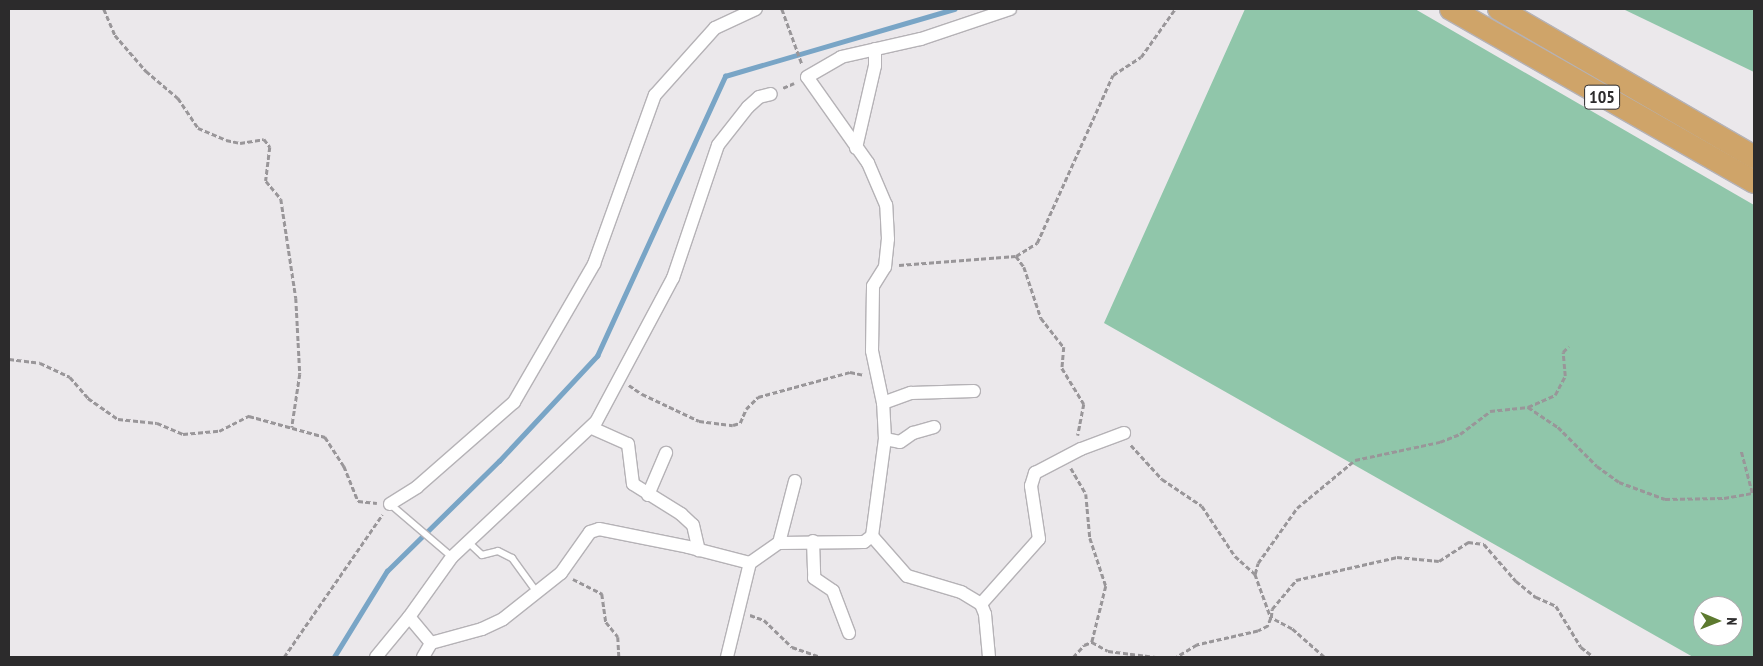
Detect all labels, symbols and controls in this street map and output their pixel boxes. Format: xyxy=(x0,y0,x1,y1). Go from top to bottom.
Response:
road number: 105 xyxy=(1583,81,1621,112)
north arrow xyxy=(1693,596,1743,646)
text: N xyxy=(1723,617,1741,625)

